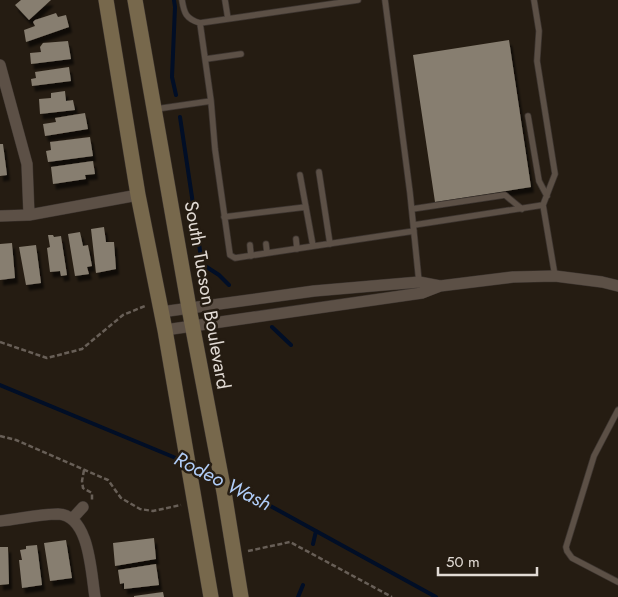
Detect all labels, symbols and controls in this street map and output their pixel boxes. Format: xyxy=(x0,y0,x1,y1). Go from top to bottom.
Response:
street label: South Tucson Boulevard xyxy=(178,199,237,391)
water label: Rodeo Wash xyxy=(169,445,276,518)
scale bar xyxy=(438,544,537,576)
text: 50 m xyxy=(446,551,480,573)

